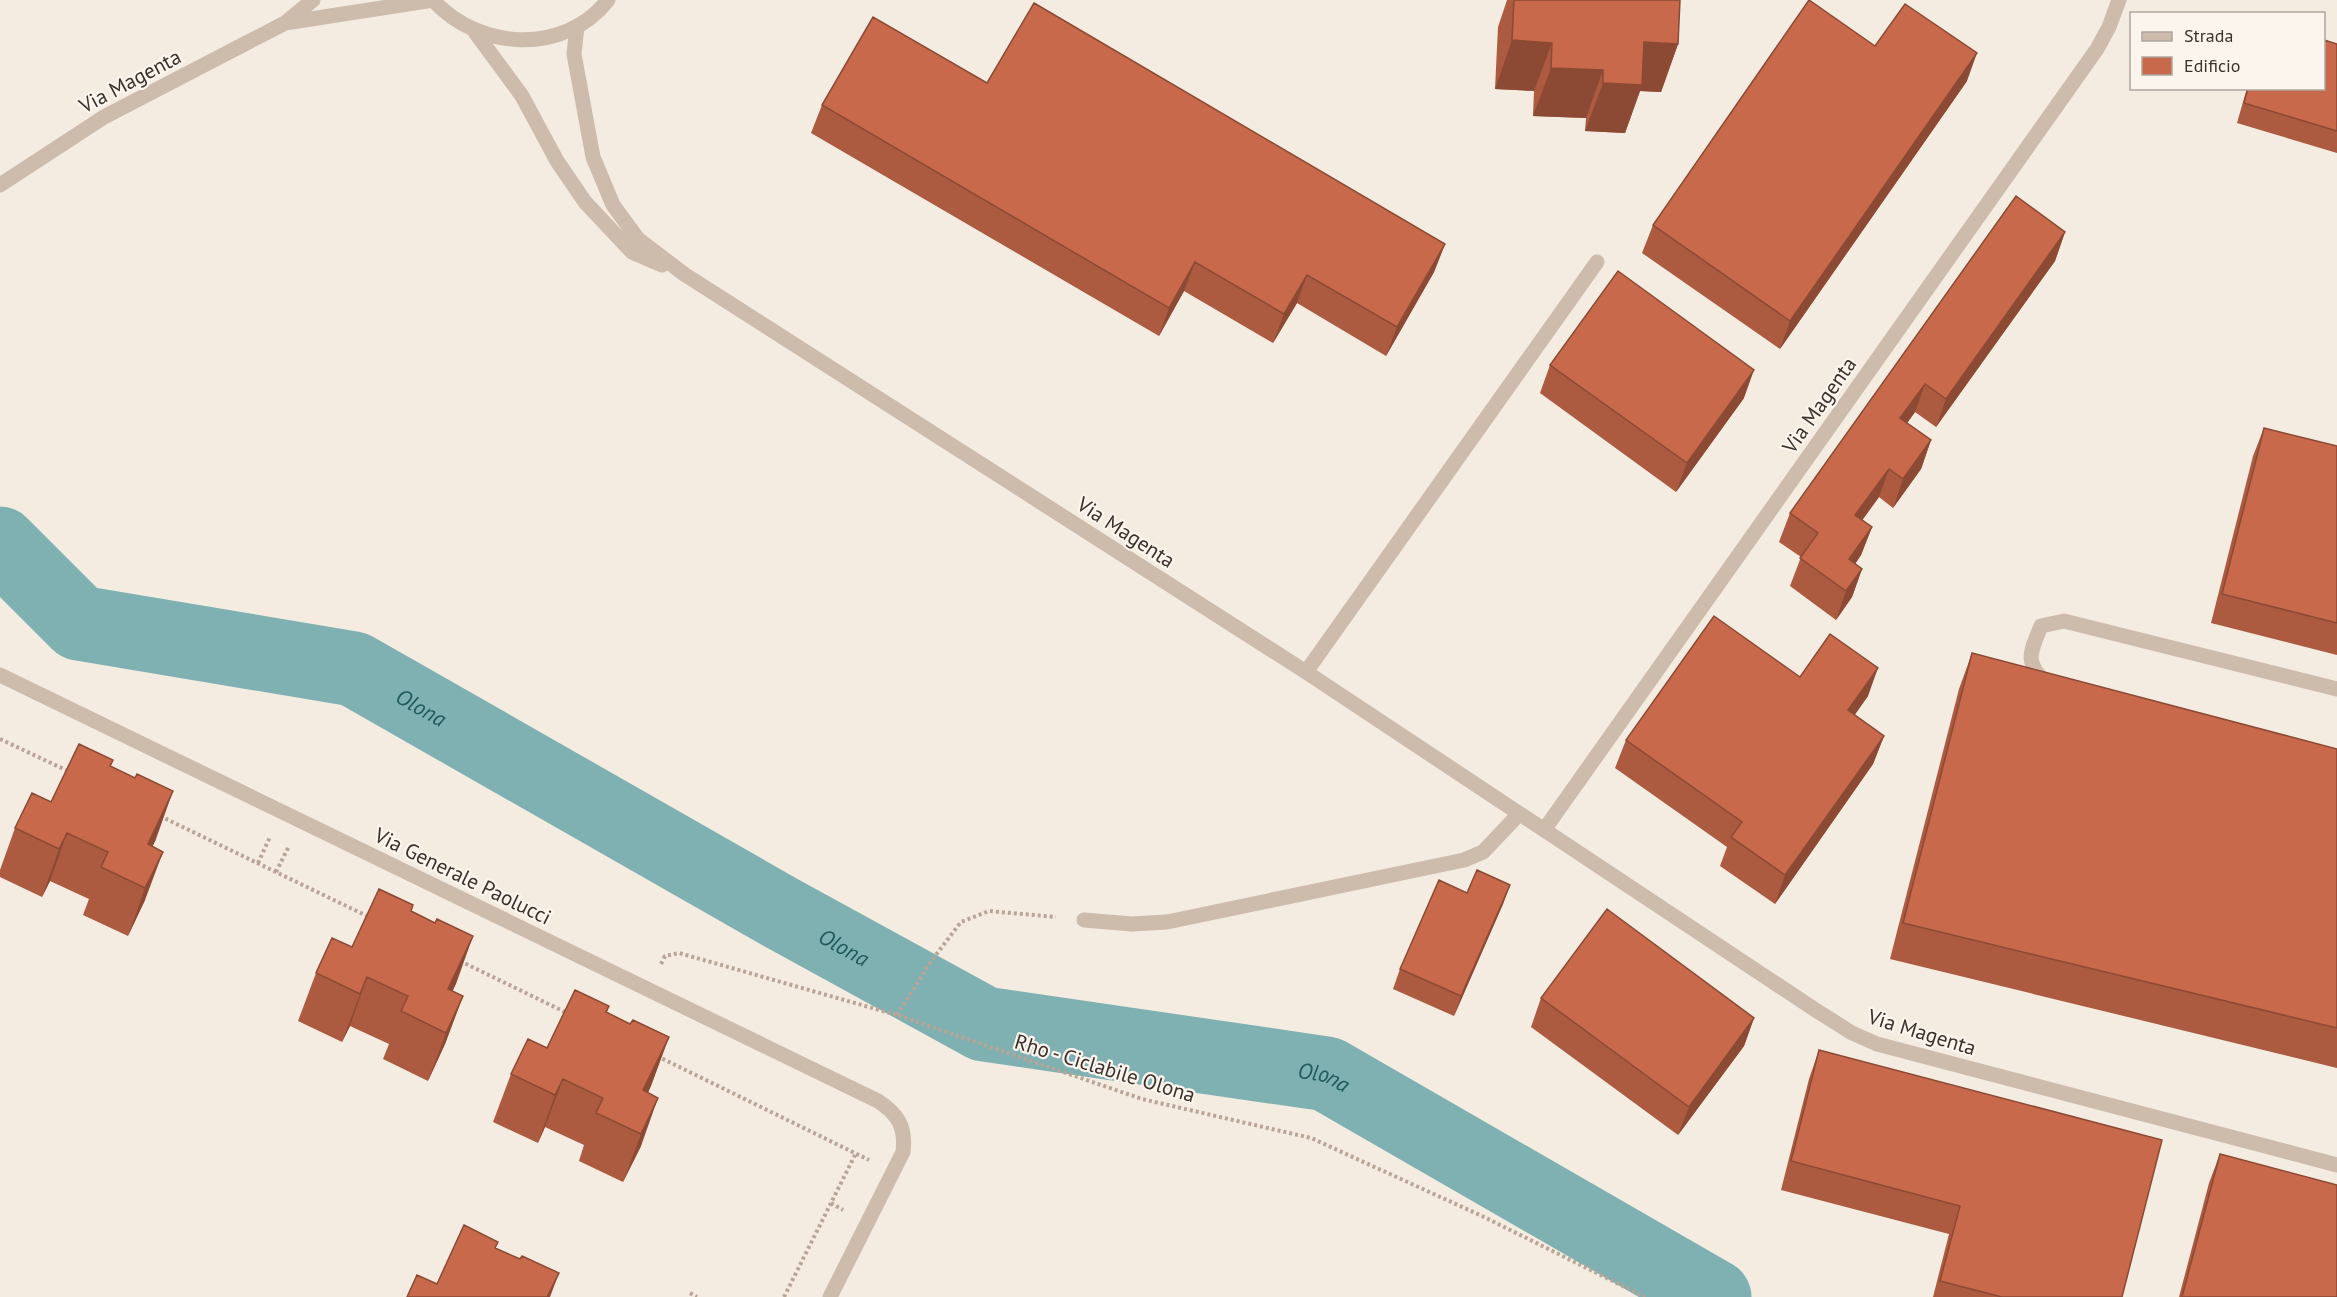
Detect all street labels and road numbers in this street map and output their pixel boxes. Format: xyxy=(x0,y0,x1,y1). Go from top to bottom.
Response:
street label: Via Magenta xyxy=(74,43,186,120)
street label: Via Magenta xyxy=(1775,352,1862,459)
street label: Via Magenta xyxy=(1071,490,1180,574)
street label: Via Generale Paolucci xyxy=(369,821,556,931)
street label: Via Magenta xyxy=(1864,1002,1979,1061)
street label: Rho - Ciclabile Olona xyxy=(1011,1028,1199,1108)

